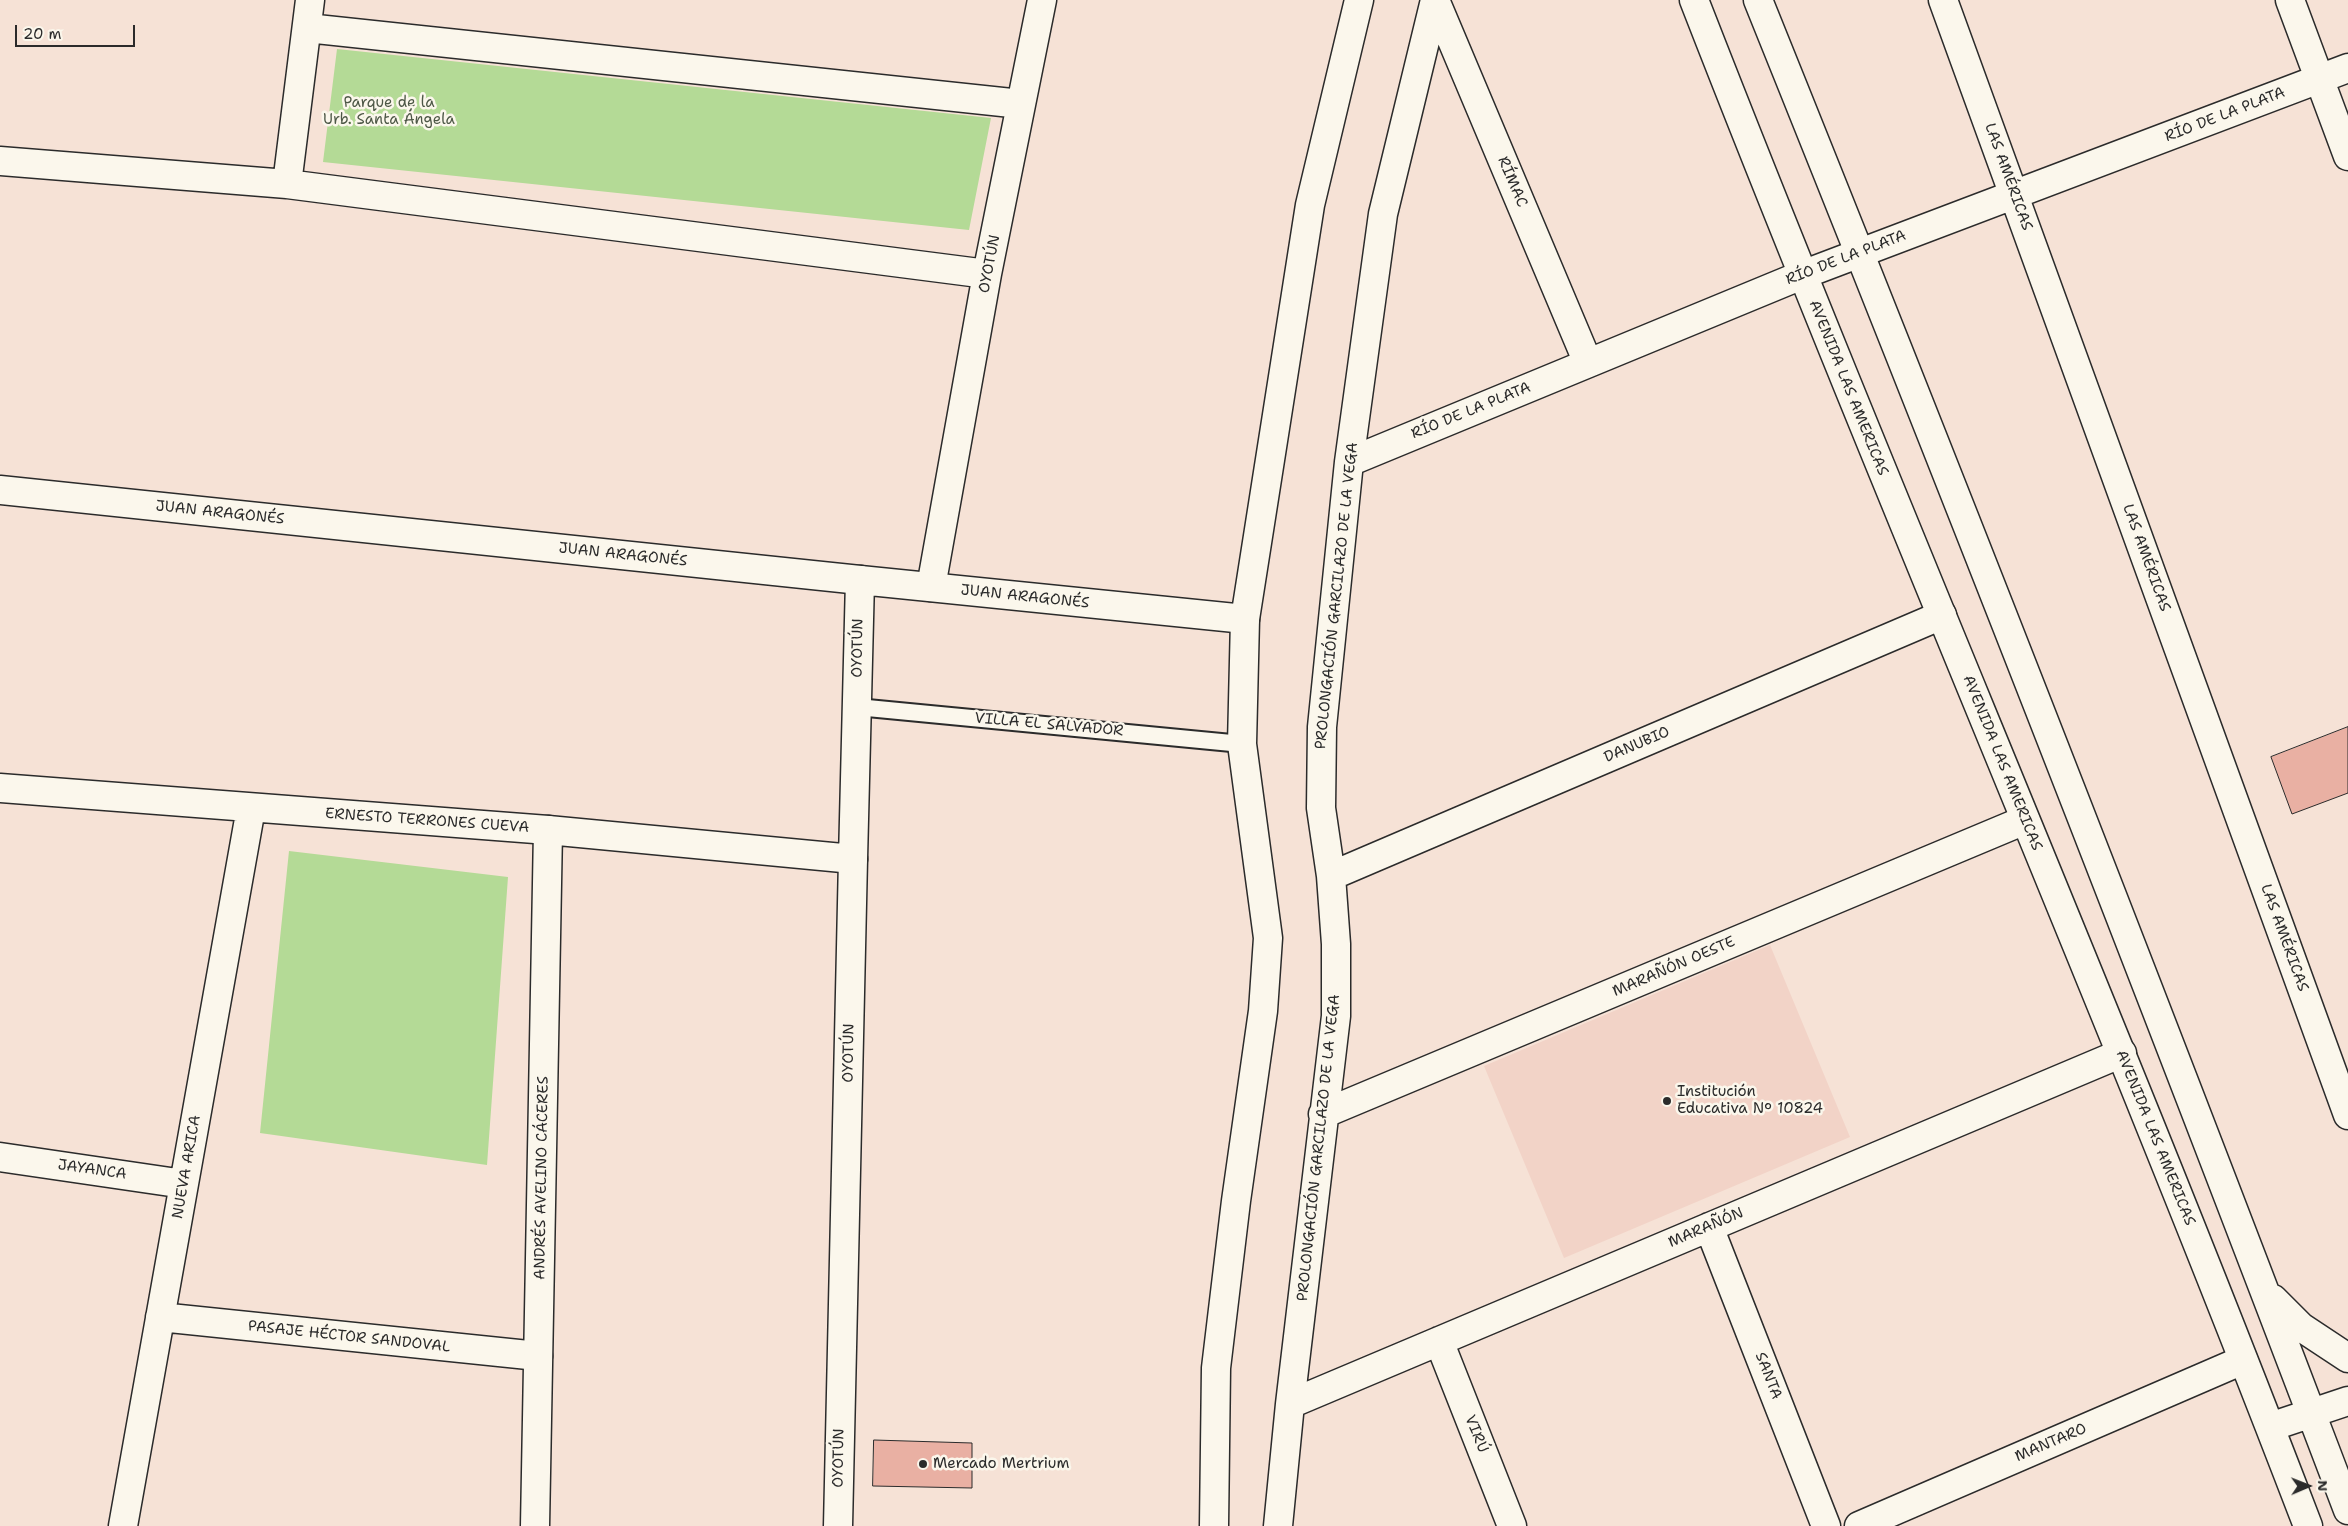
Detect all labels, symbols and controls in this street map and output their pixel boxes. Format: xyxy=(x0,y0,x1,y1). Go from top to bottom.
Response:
scale bar xyxy=(18,15,138,47)
text: 20 m xyxy=(23,24,62,44)
street label: RÍO DE LA PLATA xyxy=(2162,84,2288,146)
park label: Parque de la Urb. Santa Ángela xyxy=(323,94,455,129)
street label: LAS AMÉRICAS xyxy=(1980,121,2036,233)
street label: RÍMAC xyxy=(1493,154,1531,210)
street label: RÍO DE LA PLATA xyxy=(1783,227,1909,289)
street label: OYOTÚN xyxy=(976,233,1004,295)
street label: AVENIDA LAS AMERICAS xyxy=(1805,298,1891,478)
street label: RÍO DE LA PLATA xyxy=(1409,379,1533,443)
street label: PROLONGACIÓN GARCILAZO DE LA VEGA xyxy=(1312,442,1362,750)
street label: JUAN ARAGONÉS xyxy=(155,497,285,529)
street label: LAS AMÉRICAS xyxy=(2118,502,2174,614)
street label: JUAN ARAGONÉS xyxy=(558,539,688,571)
street label: JUAN ARAGONÉS xyxy=(960,581,1090,613)
street label: OYOTÚN xyxy=(848,618,868,678)
street label: AVENIDA LAS AMERICAS xyxy=(1959,673,2045,853)
street label: VILLA EL SALVADOR xyxy=(974,710,1124,740)
street label: DANUBIO xyxy=(1601,723,1673,767)
street label: ERNESTO TERRONES CUEVA xyxy=(324,805,530,837)
street label: LAS AMÉRICAS xyxy=(2256,882,2312,994)
street label: MARAÑÓN OESTE xyxy=(1610,933,1738,1001)
street label: PROLONGACIÓN GARCILAZO DE LA VEGA xyxy=(1294,994,1344,1302)
street label: OYOTÚN xyxy=(839,1023,859,1083)
street label: AVENIDA LAS AMERICAS xyxy=(2112,1048,2198,1228)
street label: ANDRÉS AVELINO CÁCERES xyxy=(531,1076,553,1280)
place label: Institución Educativa Nº 10824 xyxy=(1677,1083,1823,1118)
marker: Institución Educativa Nº 10824 xyxy=(1661,1095,1673,1107)
street label: NUEVA ARICA xyxy=(169,1114,205,1220)
street label: JAYANCA xyxy=(57,1156,127,1184)
street label: MARAÑÓN xyxy=(1666,1204,1746,1252)
street label: PASAJE HÉCTOR SANDOVAL xyxy=(247,1317,451,1357)
street label: SANTA xyxy=(1751,1350,1785,1402)
street label: VIRÚ xyxy=(1460,1413,1492,1455)
street label: MANTARO xyxy=(2012,1420,2090,1466)
street label: OYOTÚN xyxy=(829,1428,849,1488)
place label: Mercado Mertrium xyxy=(933,1455,1069,1473)
marker: Mercado Mertrium xyxy=(917,1458,929,1470)
north arrow xyxy=(2283,1461,2333,1511)
text: N xyxy=(2314,1480,2332,1491)

